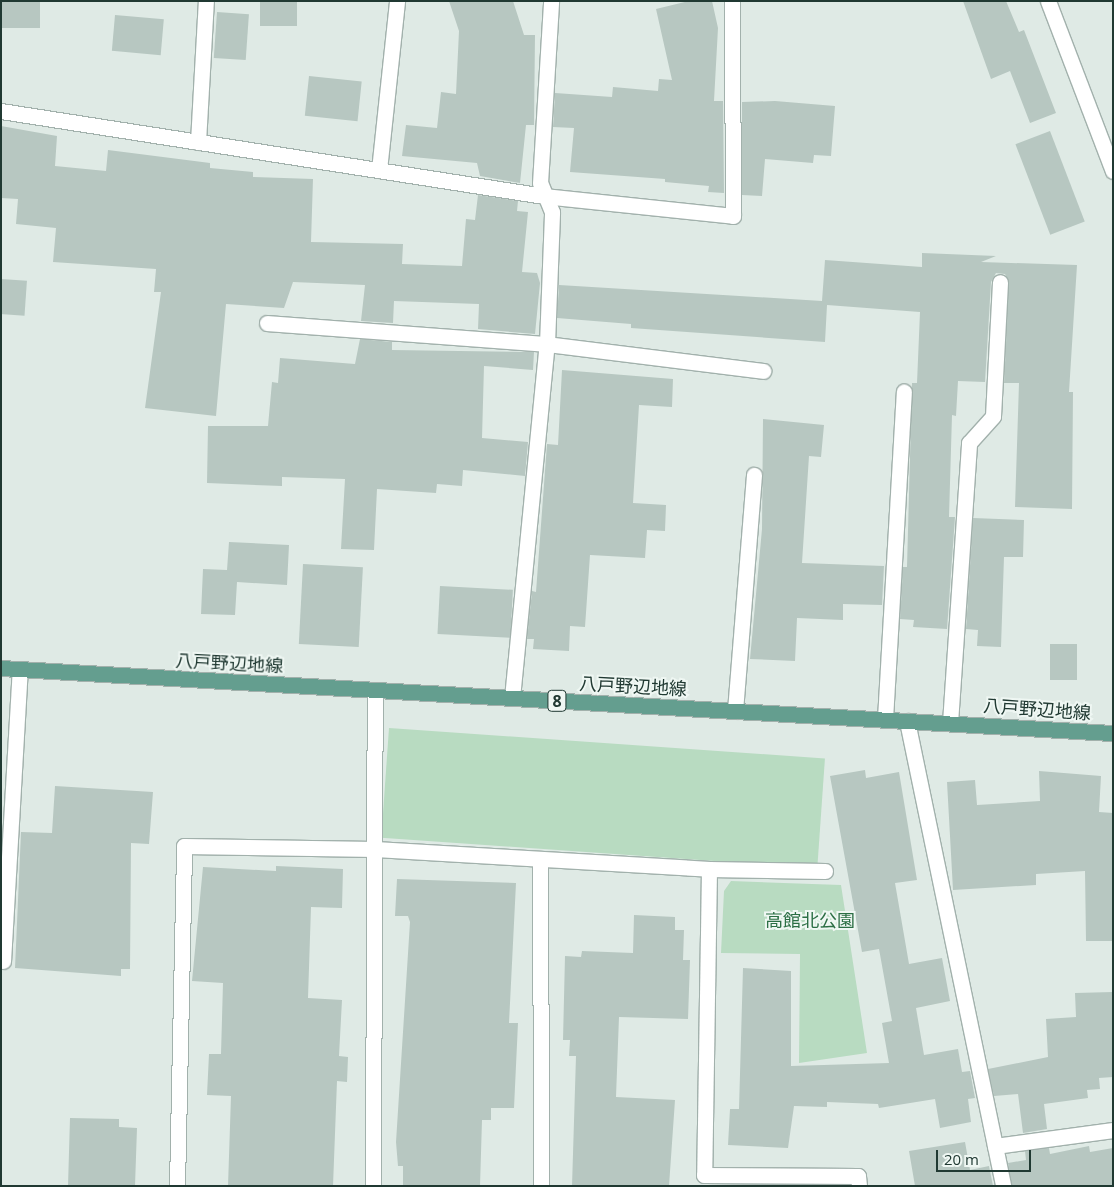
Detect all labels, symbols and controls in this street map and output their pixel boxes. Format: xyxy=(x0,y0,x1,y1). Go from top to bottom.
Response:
street label: 八戸野辺地線 xyxy=(175,649,283,677)
street label: 八戸野辺地線 xyxy=(579,672,687,700)
road number: 8 xyxy=(547,688,567,714)
street label: 八戸野辺地線 xyxy=(982,694,1092,724)
park label: 高館北公園 xyxy=(765,909,855,931)
scale bar xyxy=(939,1140,1034,1172)
text: 20 m xyxy=(944,1149,979,1169)

